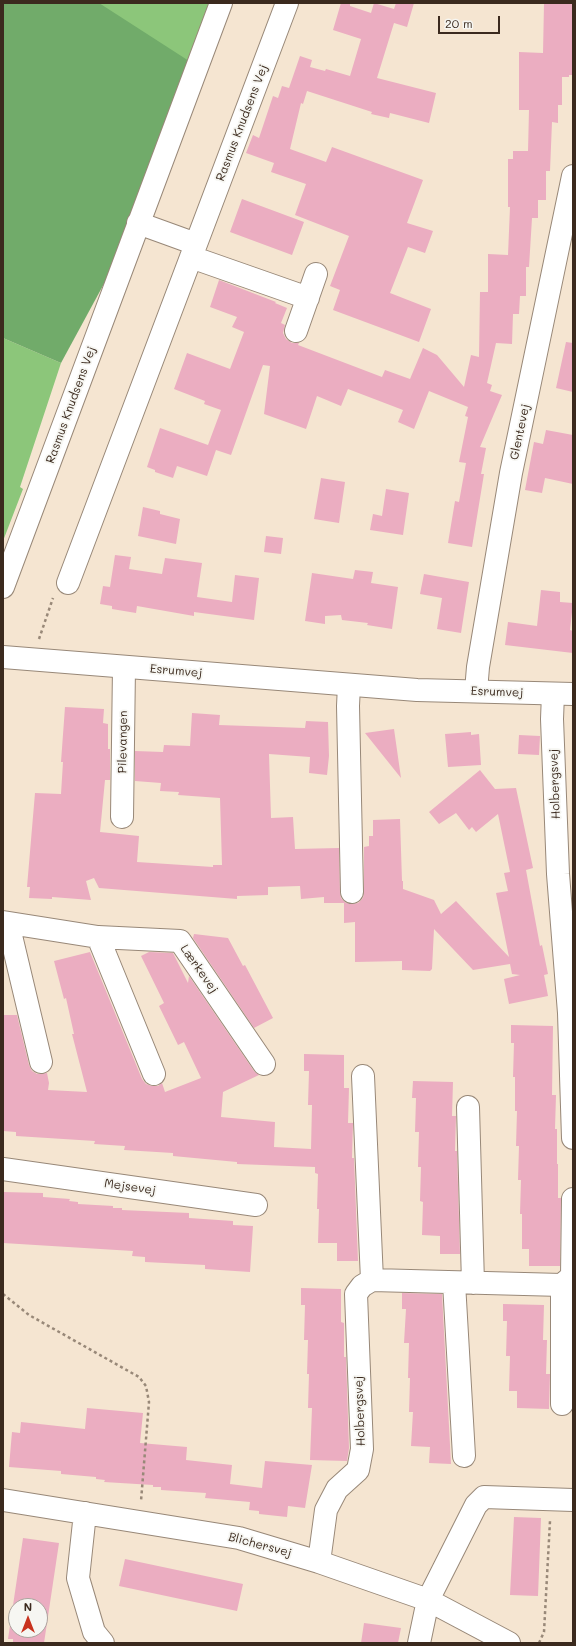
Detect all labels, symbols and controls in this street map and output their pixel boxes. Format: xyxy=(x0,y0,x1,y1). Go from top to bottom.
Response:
scale bar xyxy=(440,8,502,34)
text: 20 m xyxy=(445,15,473,31)
street label: Rasmus Knudsens Vej xyxy=(213,63,271,183)
street label: Rasmus Knudsens Vej xyxy=(43,344,99,466)
street label: Glentevej xyxy=(507,403,533,461)
street label: Esrumvej xyxy=(149,662,203,680)
street label: Esrumvej xyxy=(470,684,524,700)
street label: Pilevangen xyxy=(115,710,131,774)
street label: Holbergsvej xyxy=(547,749,563,819)
street label: Lærkevej xyxy=(177,942,221,996)
street label: Mejsevej xyxy=(103,1176,157,1198)
street label: Holbergsvej xyxy=(352,1376,368,1446)
street label: Blichersvej xyxy=(227,1530,293,1560)
north arrow xyxy=(8,1598,48,1638)
text: N xyxy=(24,1599,32,1614)

